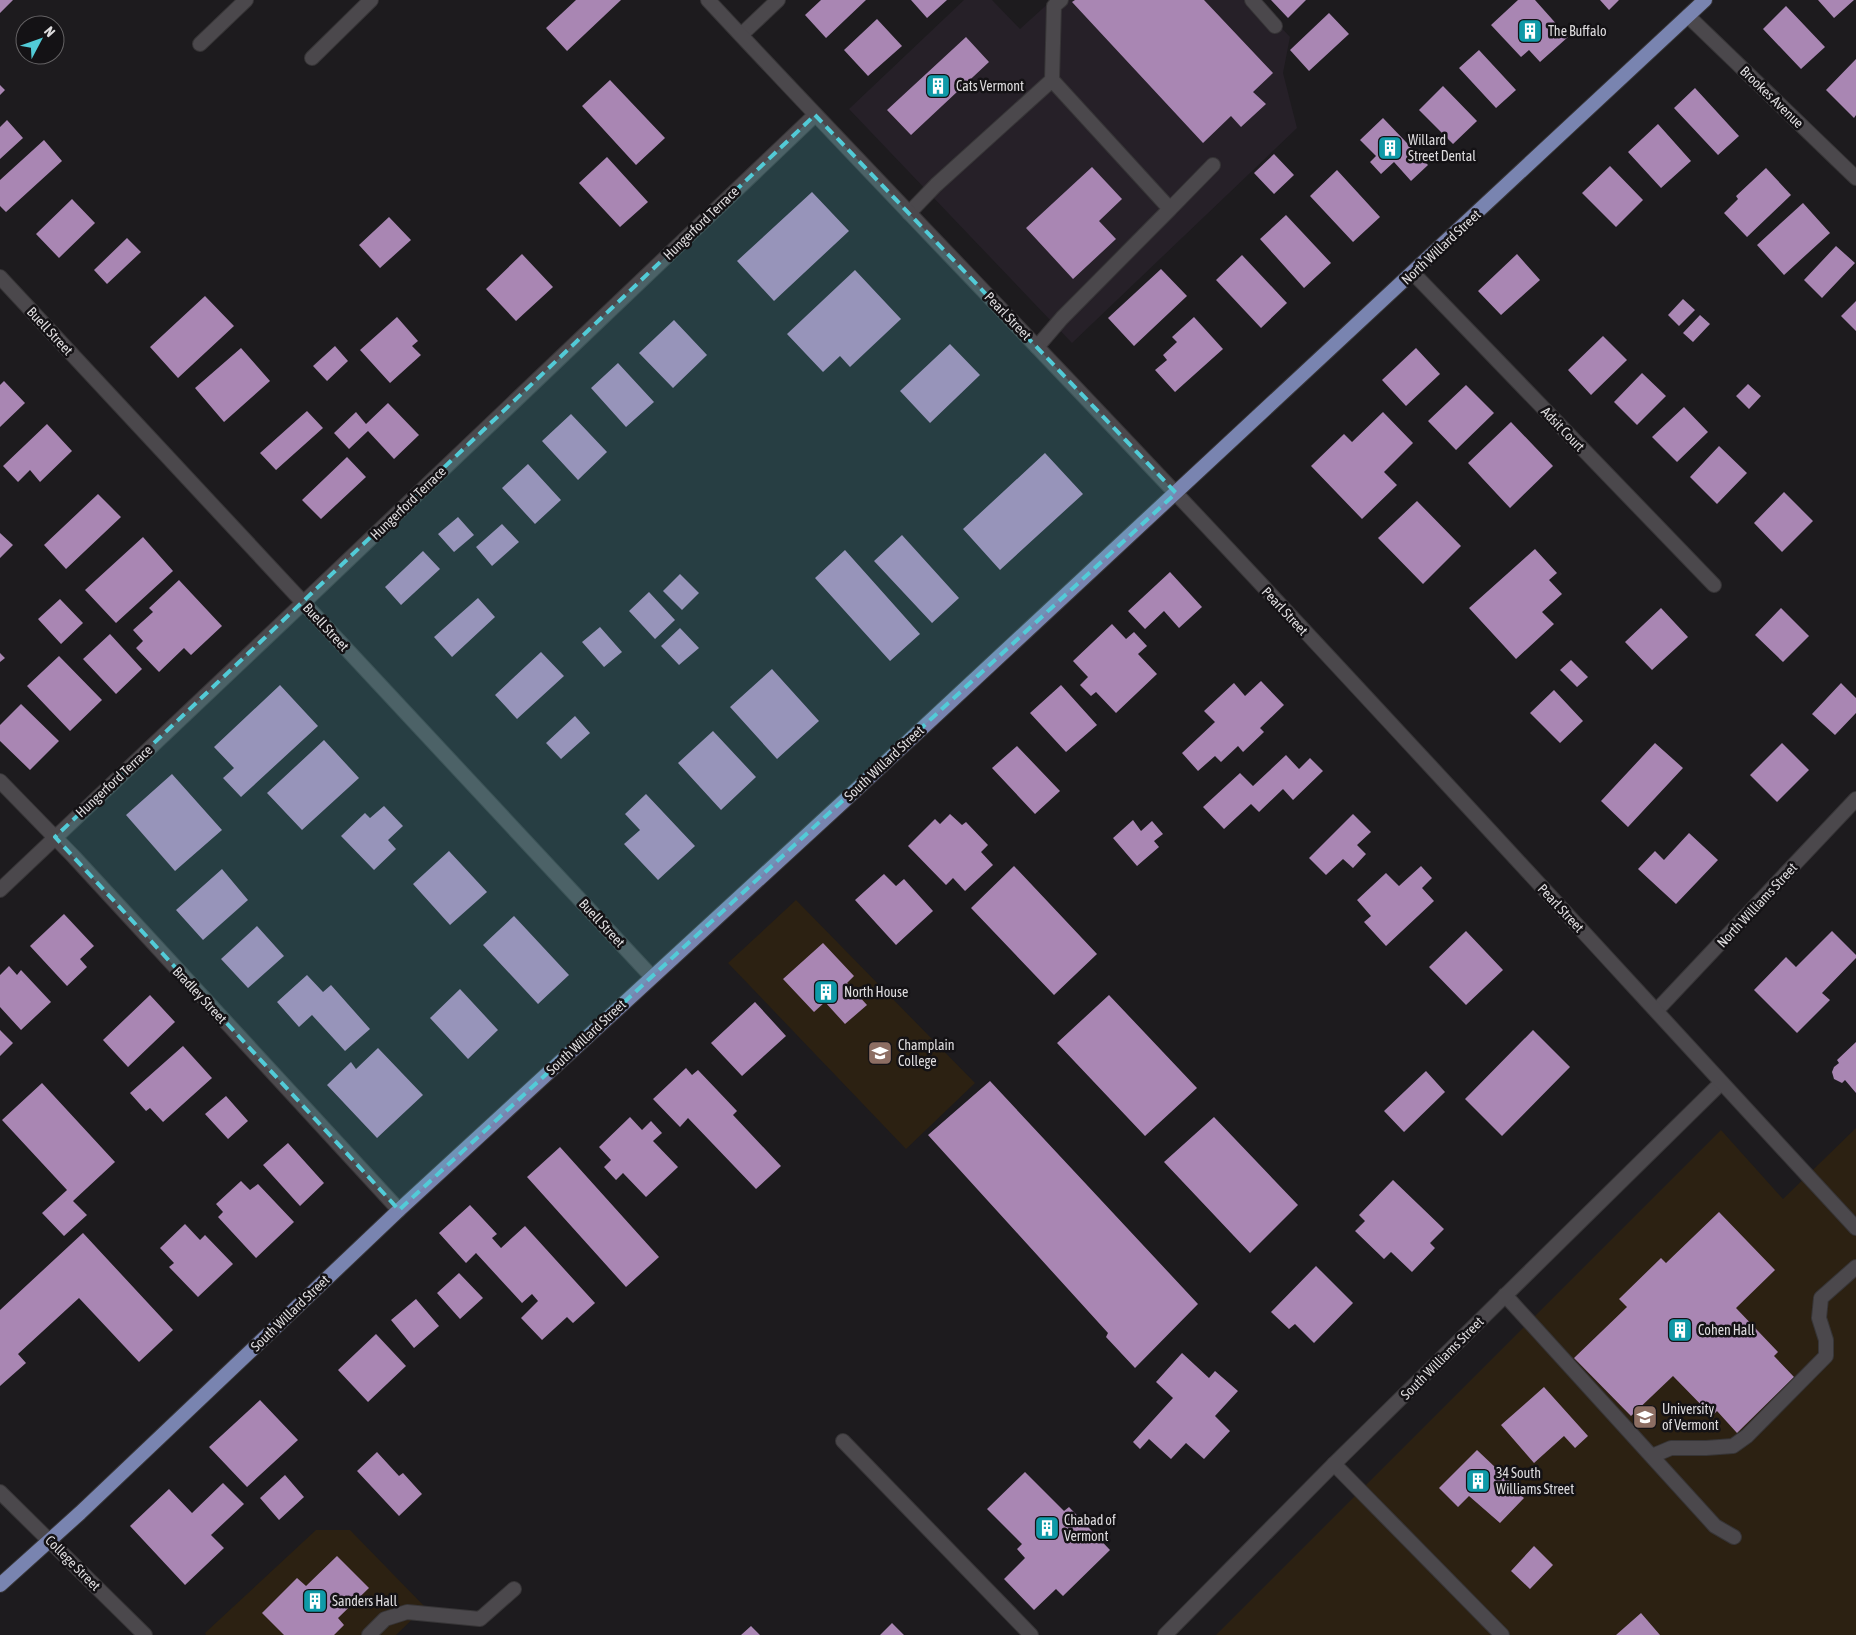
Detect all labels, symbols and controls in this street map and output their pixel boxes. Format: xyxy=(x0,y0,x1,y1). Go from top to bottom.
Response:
north arrow xyxy=(15,15,65,65)
building icon: The Buffalo xyxy=(1517,18,1543,44)
text: N xyxy=(41,23,59,40)
place label: The Buffalo xyxy=(1548,23,1607,39)
street label: Brookes Avenue xyxy=(1737,63,1807,131)
building icon: Cats Vermont xyxy=(925,73,951,99)
place label: Cats Vermont xyxy=(956,78,1024,94)
place label: Willard Street Dental xyxy=(1408,132,1476,164)
building icon: Willard Street Dental xyxy=(1377,135,1403,161)
street label: Hungerford Terrace xyxy=(660,183,742,263)
street label: North Willard Street xyxy=(1398,206,1484,288)
street label: Pearl Street xyxy=(981,289,1035,343)
street label: Buell Street xyxy=(24,304,76,358)
street label: Adsit Court xyxy=(1538,404,1588,454)
street label: Hungerford Terrace xyxy=(367,463,449,543)
street label: Pearl Street xyxy=(1259,584,1311,638)
street label: Buell Street xyxy=(300,600,352,654)
street label: South Willard Street xyxy=(841,722,927,804)
street label: Hungerford Terrace xyxy=(72,742,156,820)
street label: North Williams Street xyxy=(1714,859,1800,951)
street label: Pearl Street xyxy=(1535,881,1587,935)
street label: Buell Street xyxy=(576,896,628,950)
street label: Bradley Street xyxy=(170,963,230,1027)
building icon: North House xyxy=(813,979,839,1005)
place label: North House xyxy=(844,984,908,1000)
street label: South Willard Street xyxy=(543,996,629,1078)
place label: Champlain College xyxy=(898,1037,955,1069)
school or university icon: Champlain College xyxy=(867,1040,893,1066)
street label: South Willard Street xyxy=(248,1272,332,1354)
street label: South Williams Street xyxy=(1397,1313,1487,1403)
building icon: Cohen Hall xyxy=(1667,1317,1693,1343)
place label: Cohen Hall xyxy=(1698,1322,1755,1338)
place label: University of Vermont xyxy=(1662,1401,1719,1433)
school or university icon: University of Vermont xyxy=(1632,1404,1658,1430)
place label: 34 South Williams Street xyxy=(1496,1465,1574,1497)
building icon: 34 South Williams Street xyxy=(1465,1468,1491,1494)
place label: Chabad of Vermont xyxy=(1064,1512,1116,1544)
building icon: Chabad of Vermont xyxy=(1034,1515,1060,1541)
street label: College Street xyxy=(42,1532,104,1594)
building icon: Sanders Hall xyxy=(302,1588,328,1614)
place label: Sanders Hall xyxy=(332,1593,398,1609)

